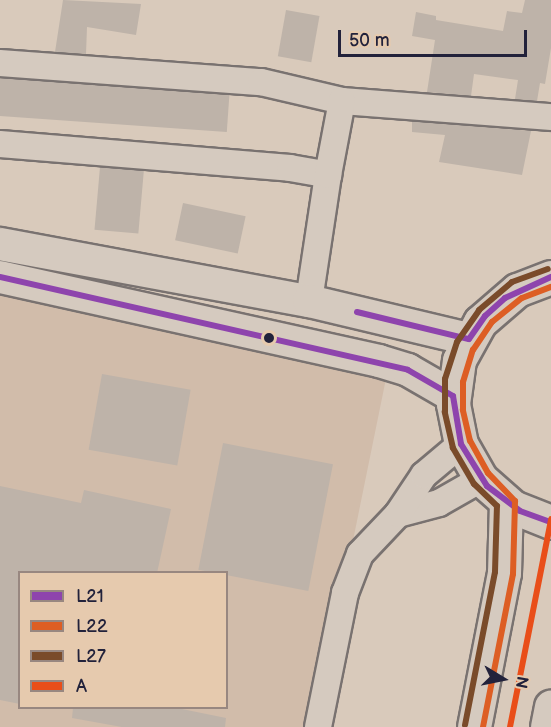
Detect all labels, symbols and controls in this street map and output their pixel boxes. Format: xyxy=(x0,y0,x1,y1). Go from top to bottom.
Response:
scale bar xyxy=(341,18,530,56)
text: 50 m xyxy=(349,30,390,51)
unlabelled marker xyxy=(263,332,275,344)
legend xyxy=(18,571,228,709)
text: L21 xyxy=(76,586,104,607)
text: L22 xyxy=(76,616,108,637)
text: L27 xyxy=(76,646,106,667)
north arrow xyxy=(473,649,533,709)
text: N xyxy=(511,675,532,690)
text: A xyxy=(76,676,87,697)

